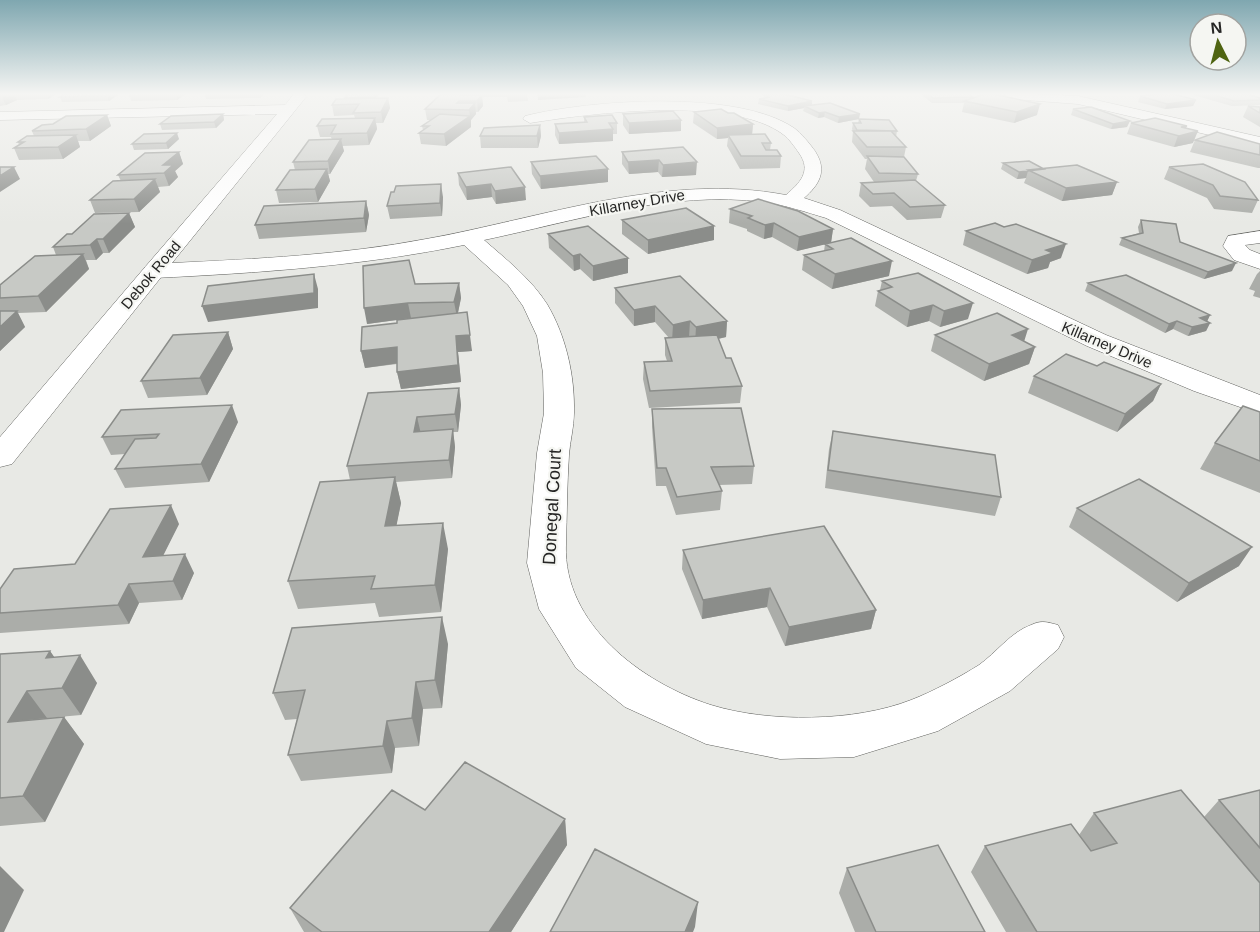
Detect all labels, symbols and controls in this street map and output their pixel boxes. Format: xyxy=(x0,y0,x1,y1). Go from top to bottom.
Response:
north arrow xyxy=(1188,12,1248,72)
text: N xyxy=(1210,19,1223,37)
street label: Killarney Drive xyxy=(588,186,686,219)
street label: Debok Road xyxy=(117,237,184,312)
street label: Killarney Drive xyxy=(1059,318,1155,371)
street label: Donegal Court xyxy=(539,449,565,565)

